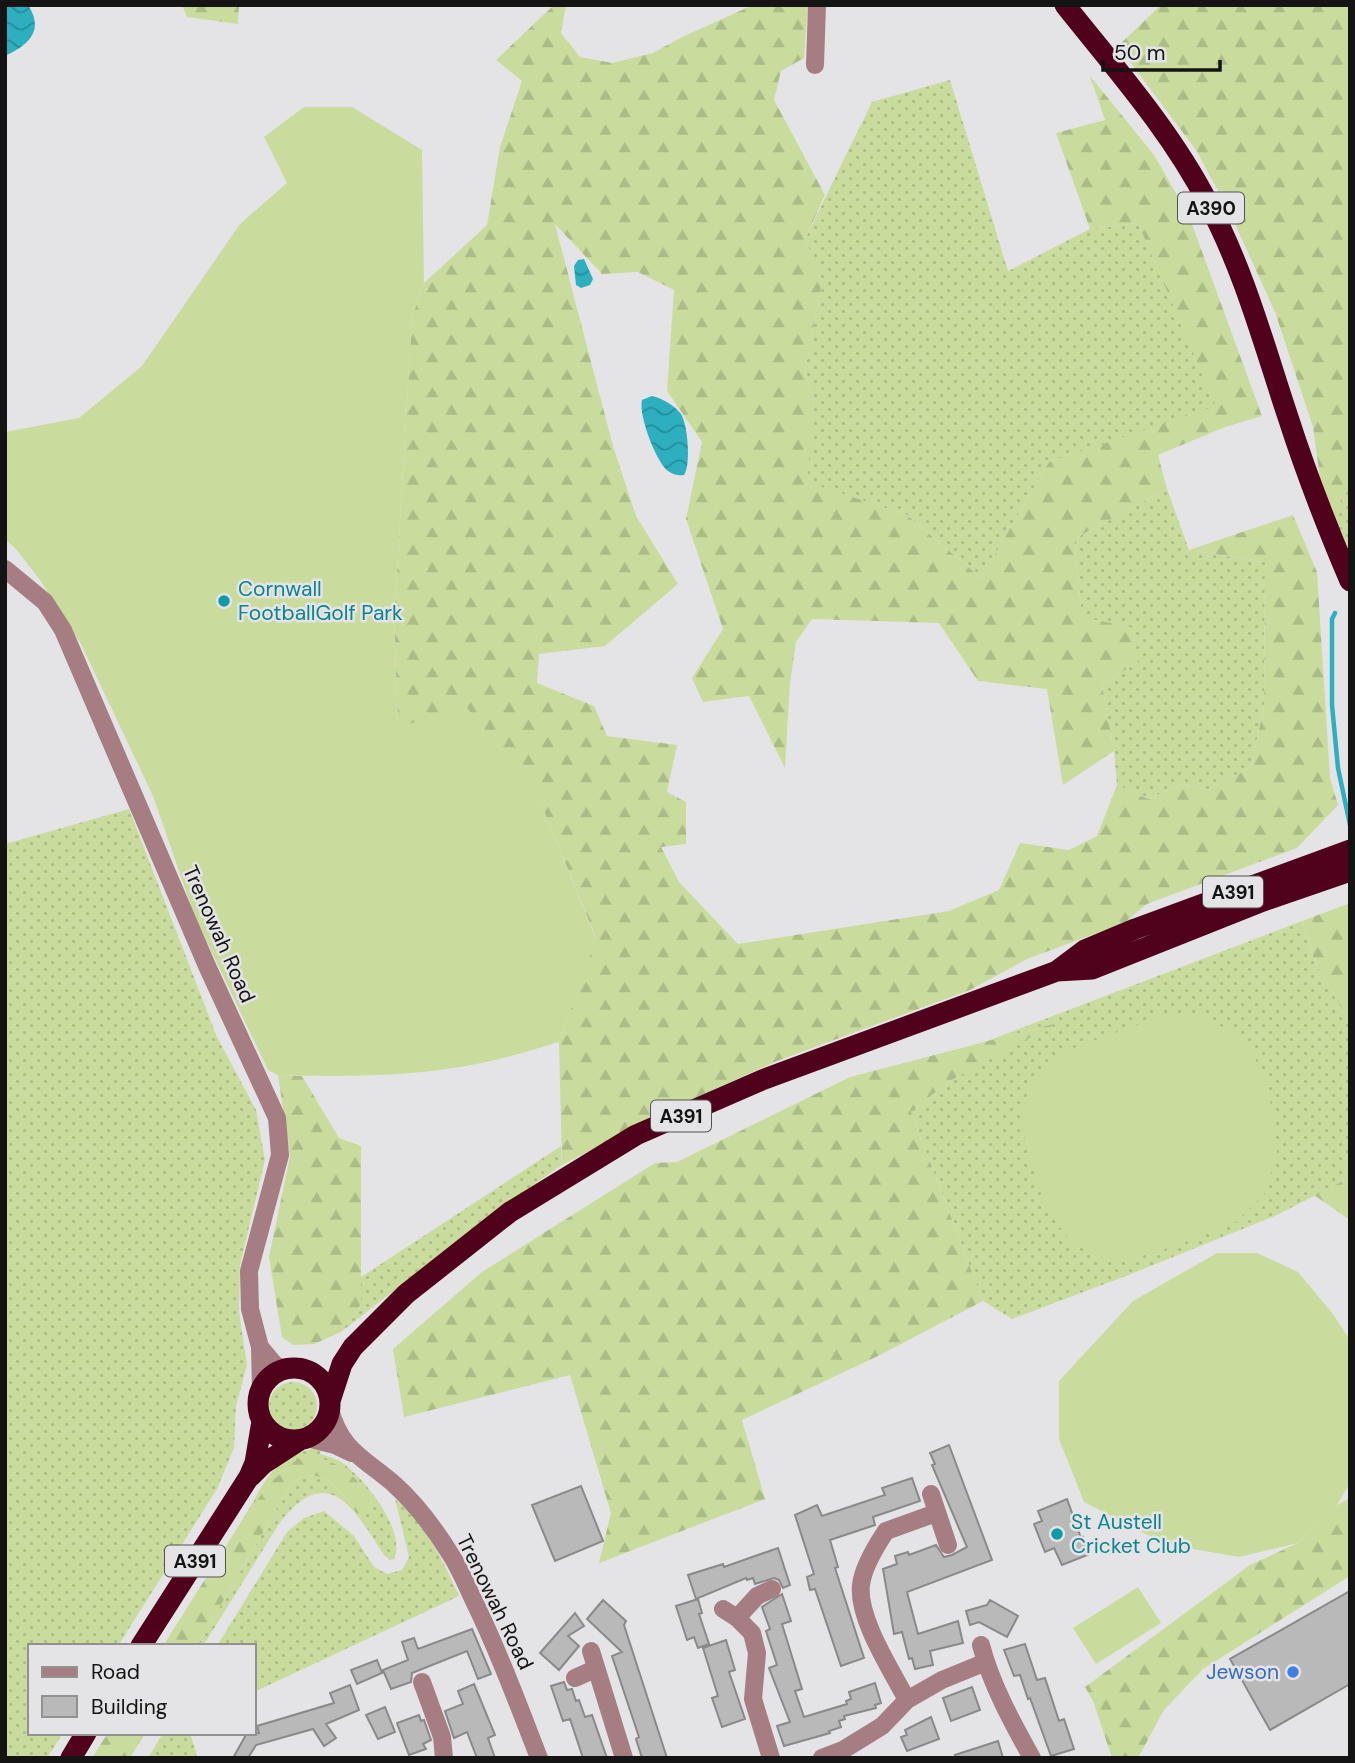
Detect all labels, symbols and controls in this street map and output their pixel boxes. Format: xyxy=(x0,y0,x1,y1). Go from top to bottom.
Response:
scale bar xyxy=(1103,28,1220,72)
text: 50 m xyxy=(1114,39,1165,67)
road number: A390 xyxy=(1178,192,1244,224)
place label: Cornwall FootballGolf Park xyxy=(238,575,403,627)
marker: Cornwall FootballGolf Park xyxy=(216,593,232,609)
street label: Trenowah Road xyxy=(176,861,262,1007)
road number: A391 xyxy=(1203,876,1263,908)
road number: A391 xyxy=(651,1100,711,1132)
place label: St Austell Cricket Club xyxy=(1071,1508,1191,1560)
marker: St Austell Cricket Club xyxy=(1049,1526,1065,1542)
street label: Trenowah Road xyxy=(450,1530,540,1674)
road number: A391 xyxy=(165,1546,225,1576)
legend xyxy=(28,1644,256,1735)
text: Road xyxy=(91,1658,140,1686)
place label: Jewson xyxy=(1206,1658,1279,1686)
marker: Jewson xyxy=(1285,1664,1301,1680)
text: Building xyxy=(91,1693,168,1721)

